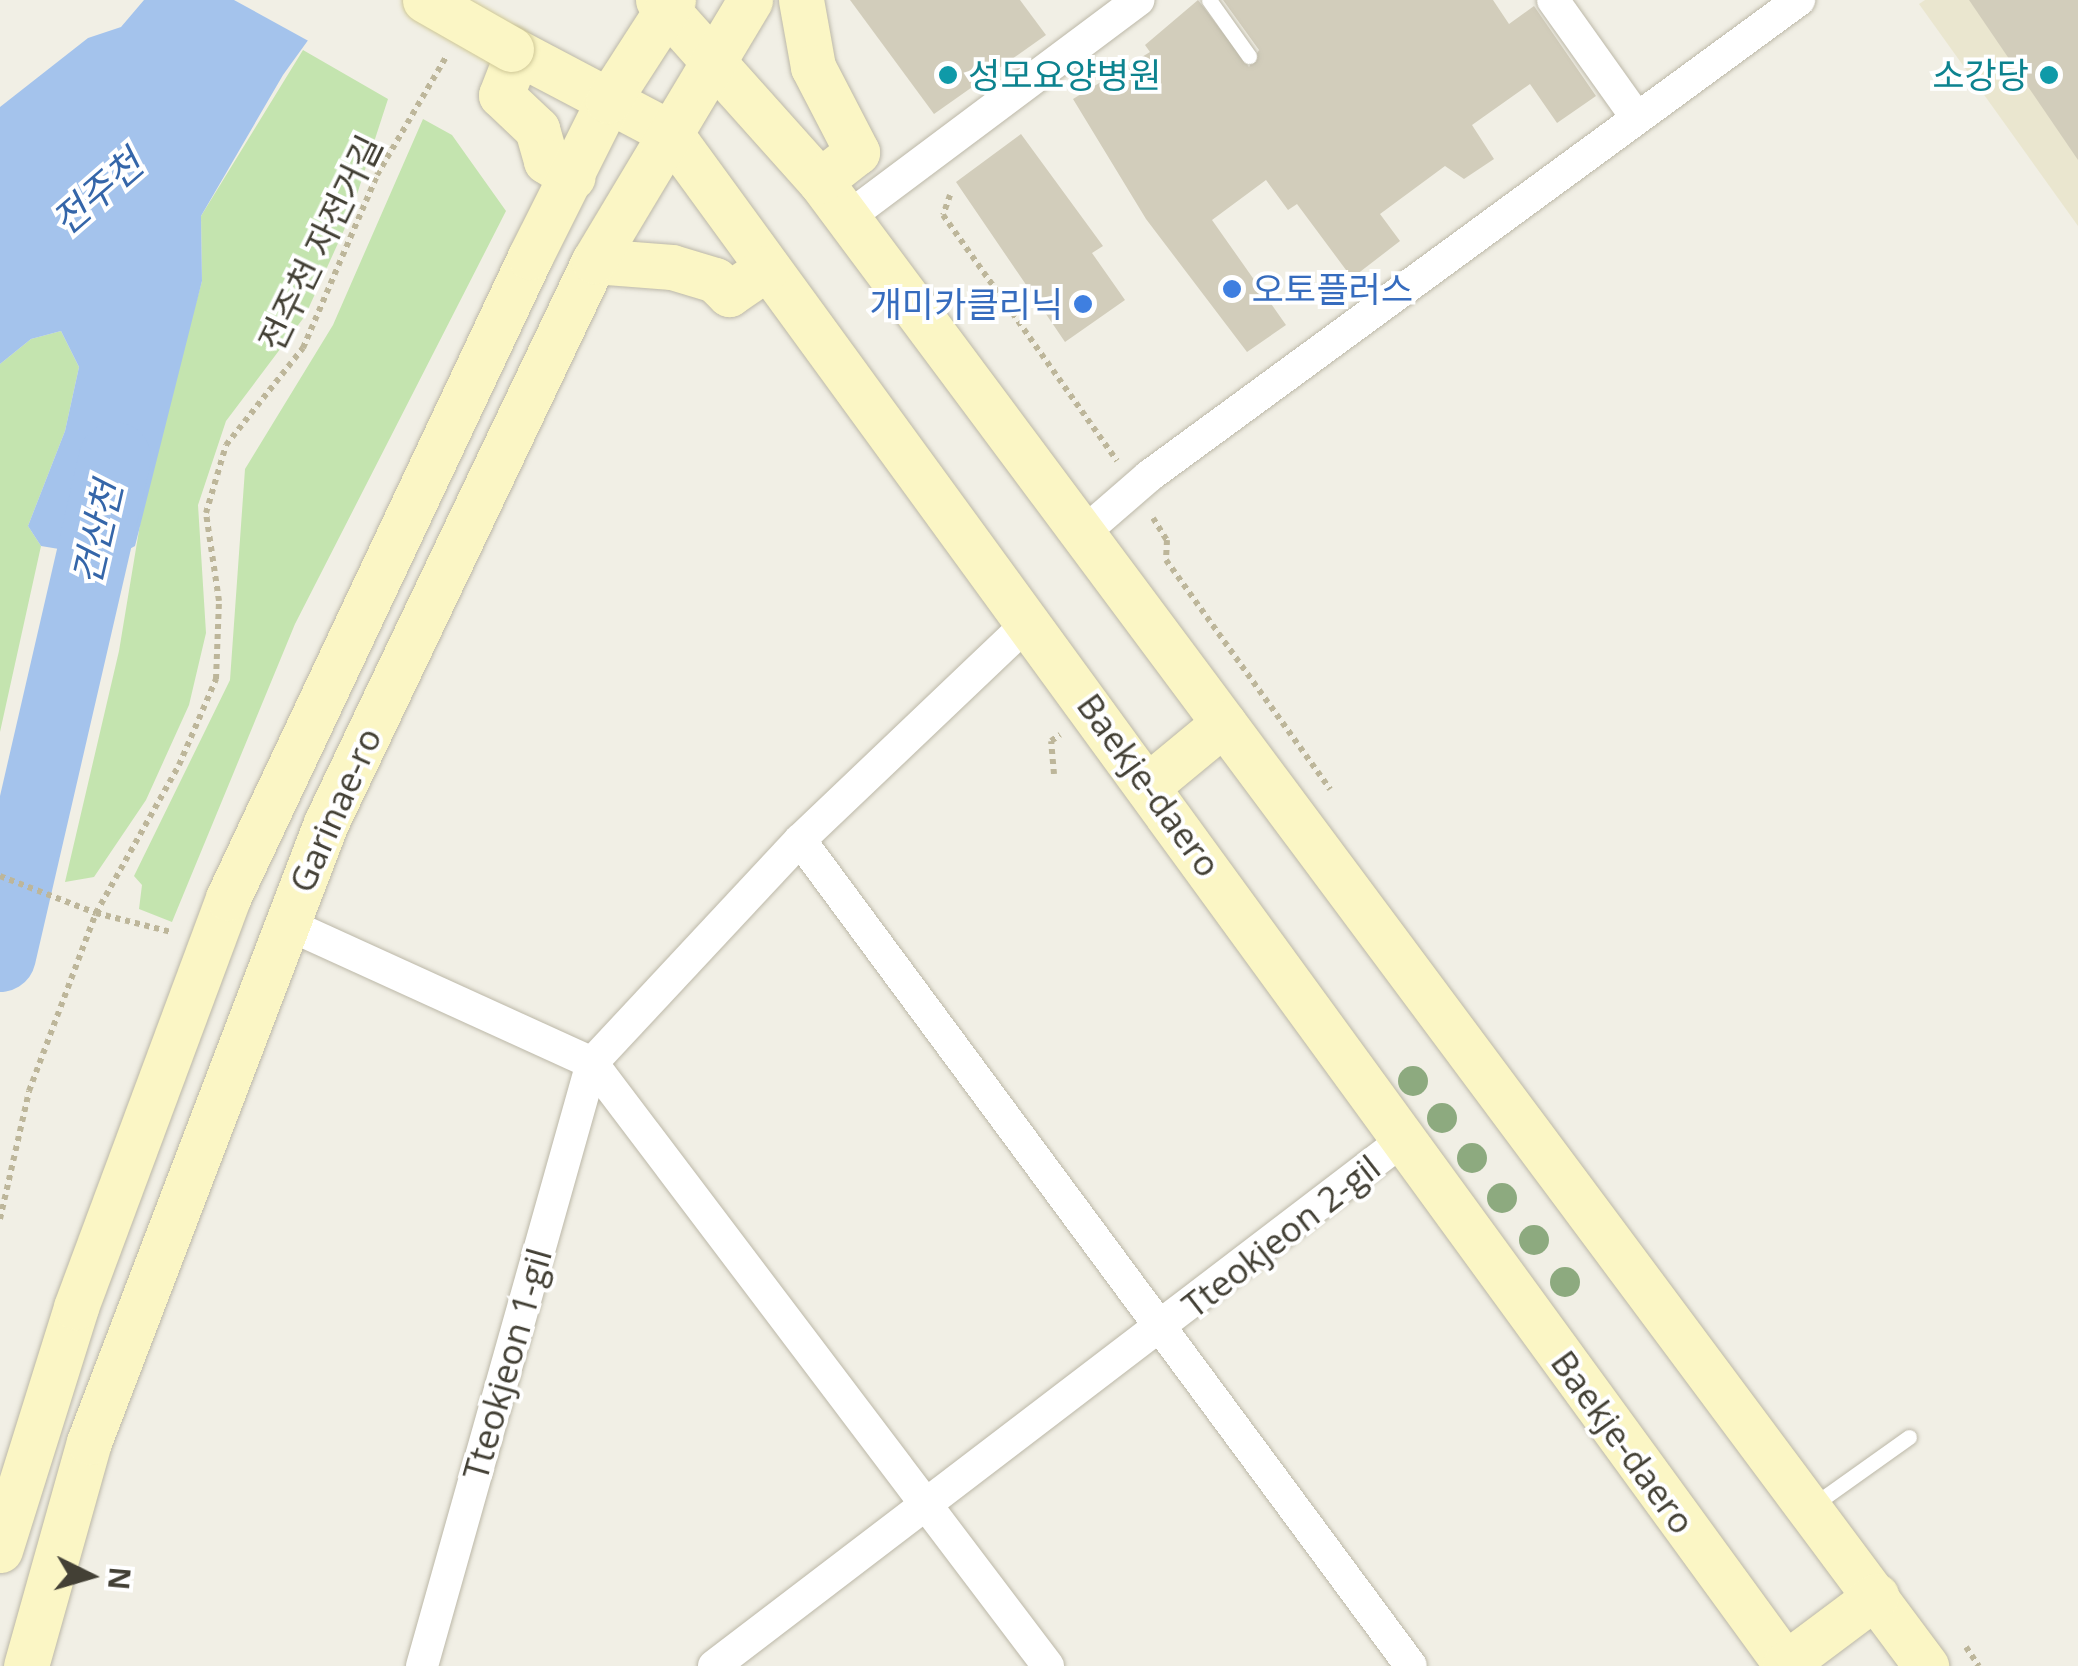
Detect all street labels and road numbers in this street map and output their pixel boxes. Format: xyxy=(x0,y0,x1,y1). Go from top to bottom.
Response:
street label: 전주천 자전거길 xyxy=(250,128,390,358)
street label: Baekje-daero xyxy=(1069,685,1229,885)
street label: Garinae-ro xyxy=(280,721,390,899)
street label: Tteokjeon 2-gil xyxy=(1174,1146,1388,1326)
street label: Tteokjeon 1-gil xyxy=(454,1243,560,1485)
street label: Baekje-daero xyxy=(1543,1342,1703,1542)

